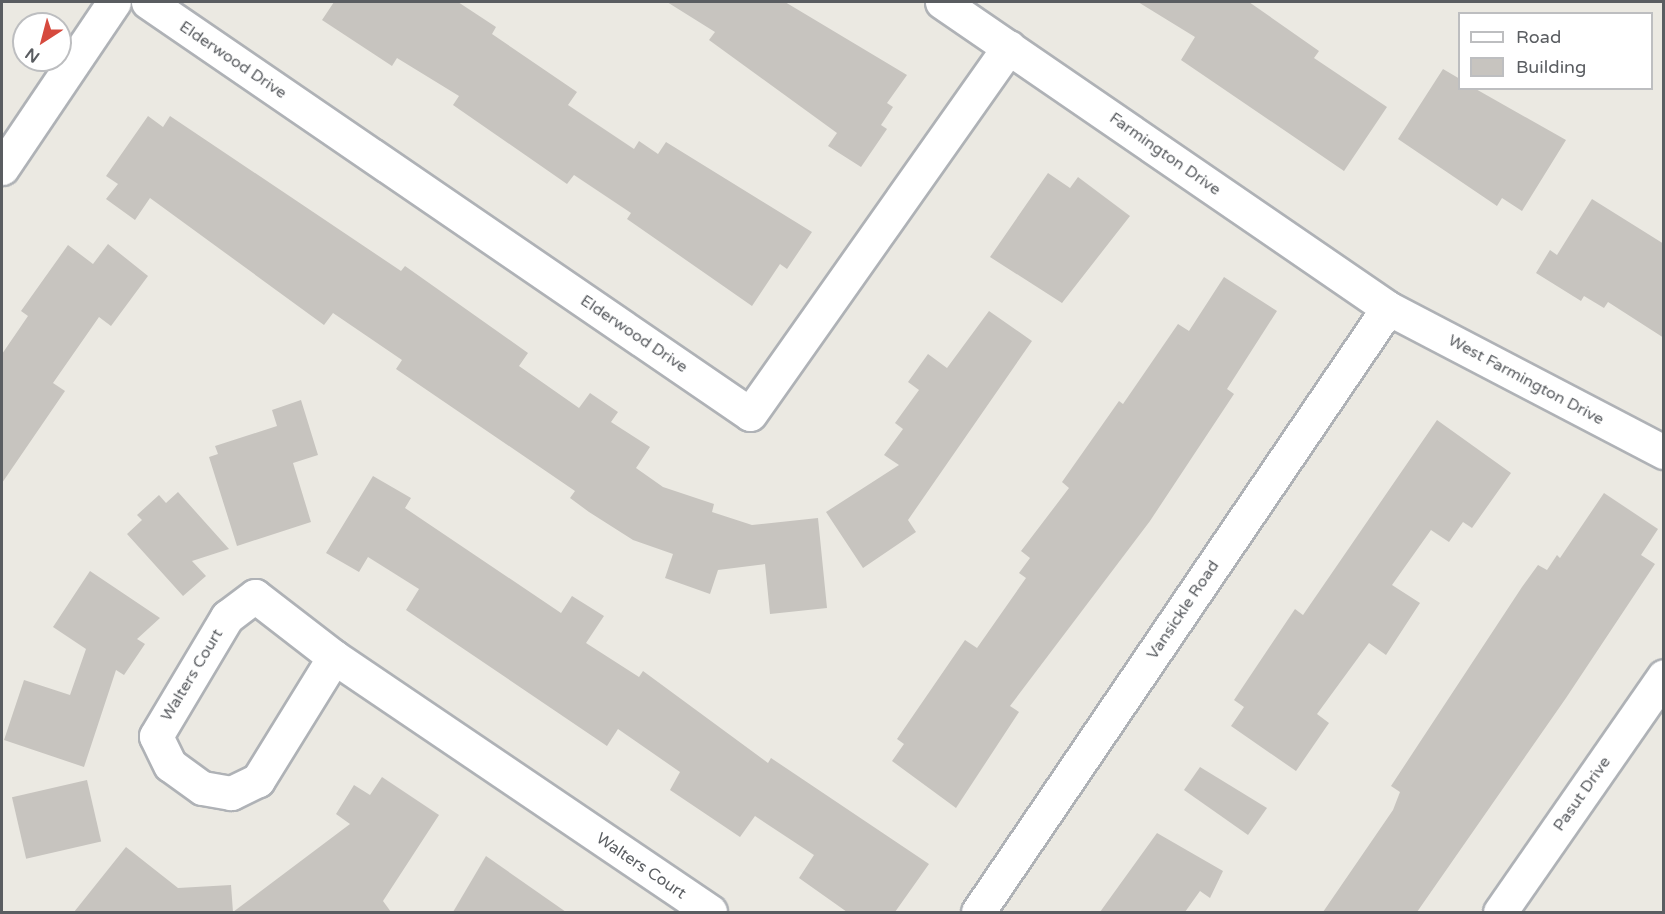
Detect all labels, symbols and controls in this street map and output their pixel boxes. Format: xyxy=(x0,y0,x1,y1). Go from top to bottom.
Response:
north arrow xyxy=(12,12,72,72)
legend xyxy=(1458,12,1653,90)
street label: Elderwood Drive xyxy=(176,17,290,103)
text: Road xyxy=(1516,26,1561,48)
text: N xyxy=(22,43,44,67)
text: Building xyxy=(1516,56,1586,78)
street label: Farmington Drive xyxy=(1106,109,1224,199)
street label: Elderwood Drive xyxy=(577,291,691,377)
street label: West Farmington Drive xyxy=(1445,331,1607,429)
street label: Vansickle Road xyxy=(1143,557,1223,663)
street label: Walters Court xyxy=(157,625,227,725)
street label: Pasut Drive xyxy=(1549,753,1615,835)
street label: Walters Court xyxy=(592,829,690,903)

